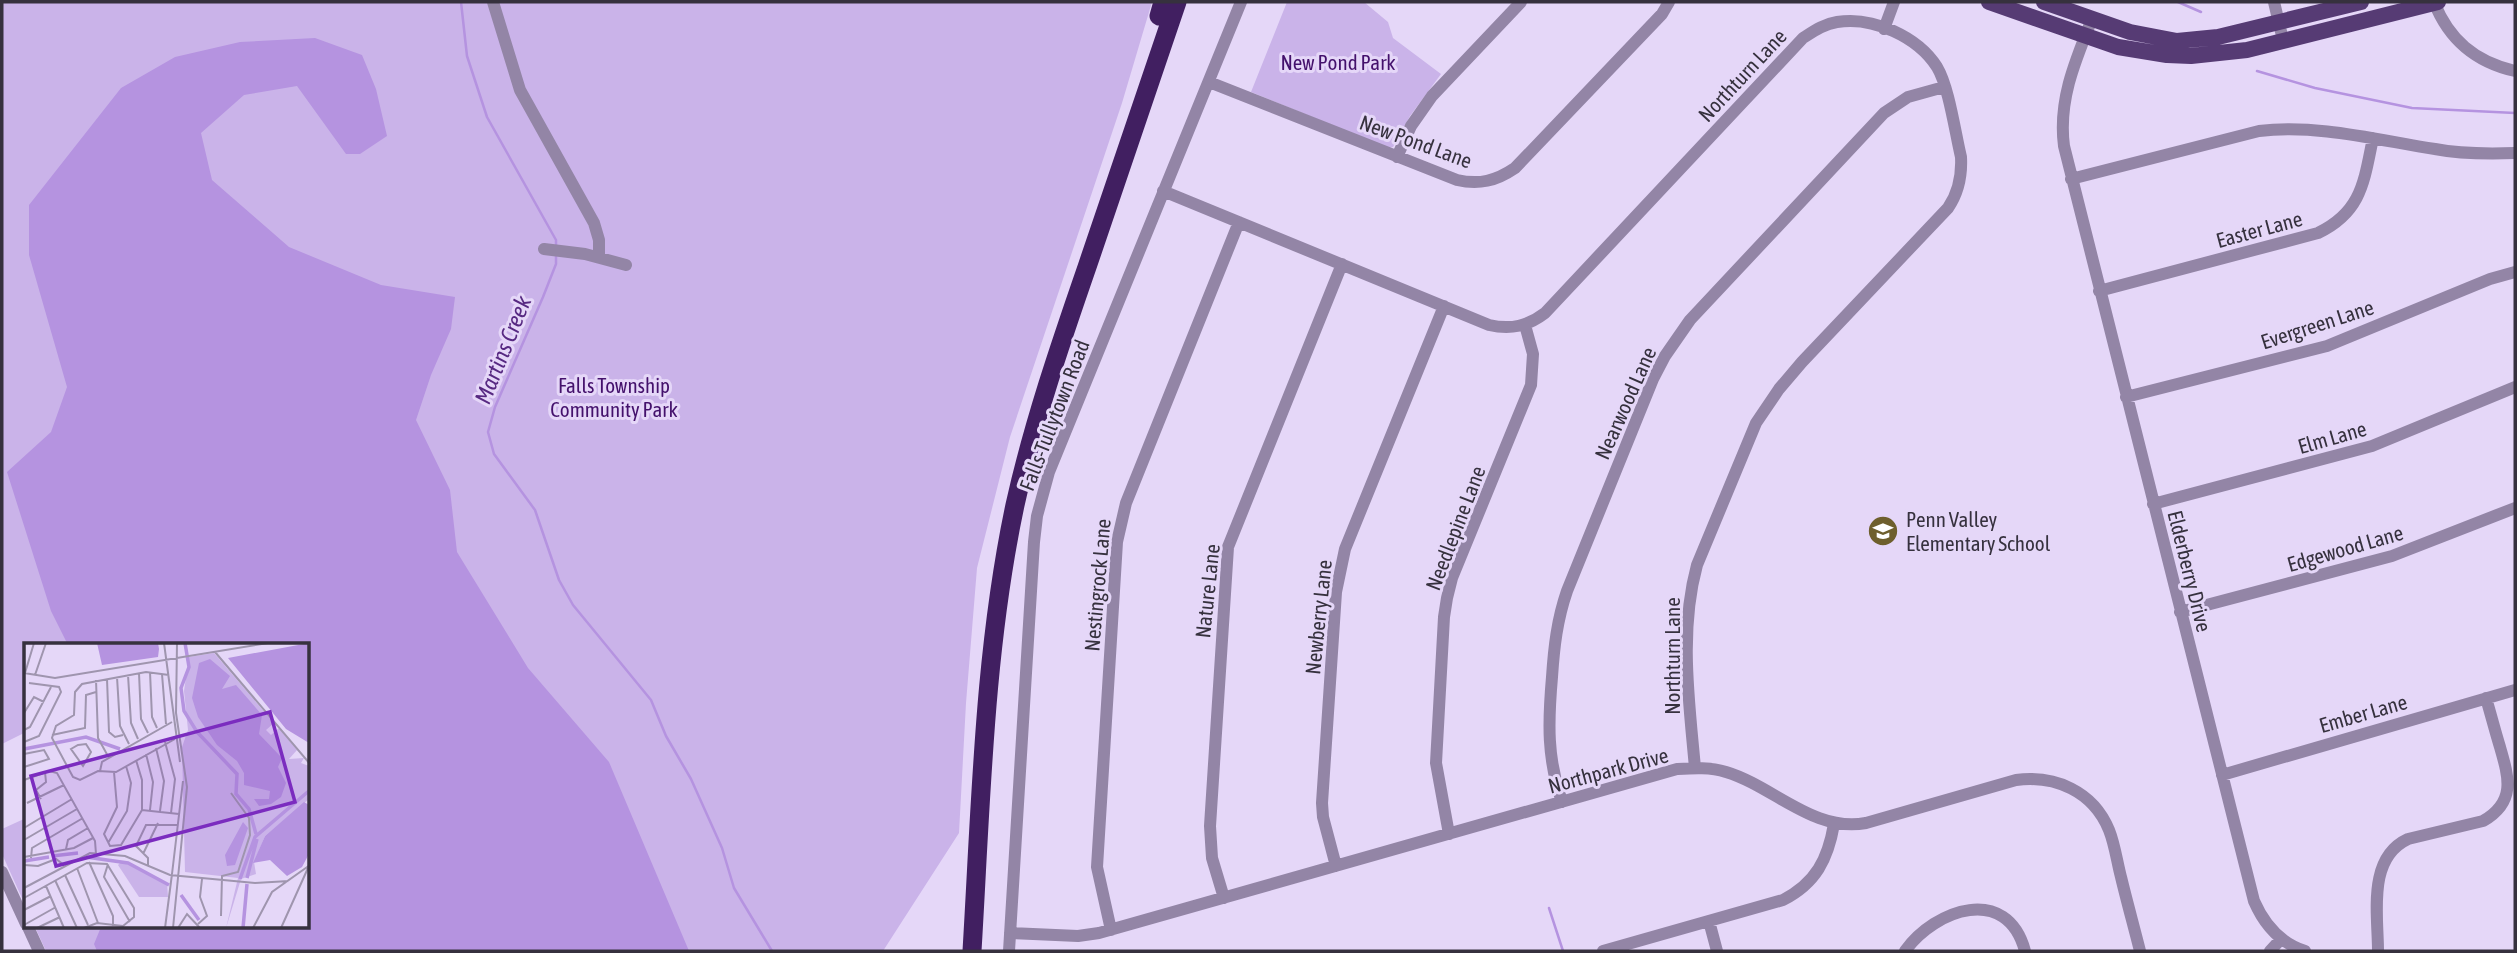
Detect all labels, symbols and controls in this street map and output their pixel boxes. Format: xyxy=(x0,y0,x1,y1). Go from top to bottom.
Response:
street label: Northturn Lane xyxy=(1693,24,1791,126)
park label: New Pond Park xyxy=(1280,50,1396,74)
street label: New Pond Lane xyxy=(1357,110,1475,172)
street label: Easter Lane xyxy=(2213,206,2305,252)
water label: Martins Creek xyxy=(470,291,537,408)
street label: Evergreen Lane xyxy=(2257,294,2377,354)
street label: Falls-Tullytown Road xyxy=(1014,336,1094,494)
street label: Nearwood Lane xyxy=(1590,343,1660,463)
park label: Falls Township Community Park xyxy=(550,373,678,421)
street label: Elm Lane xyxy=(2295,416,2369,458)
street label: Needlepine Lane xyxy=(1420,463,1490,593)
place label: Penn Valley Elementary School xyxy=(1906,507,2051,555)
street label: Elderberry Drive xyxy=(2163,508,2217,634)
school or university icon: Penn Valley Elementary School xyxy=(1866,514,1900,548)
street label: Nestingrock Lane xyxy=(1079,518,1115,652)
street label: Edgewood Lane xyxy=(2284,520,2406,576)
street label: Nature Lane xyxy=(1190,543,1224,639)
street label: Newberry Lane xyxy=(1300,558,1336,676)
street label: Northturn Lane xyxy=(1660,597,1684,715)
inset map xyxy=(24,643,310,928)
street label: Ember Lane xyxy=(2316,689,2410,737)
street label: Northpark Drive xyxy=(1545,742,1671,798)

